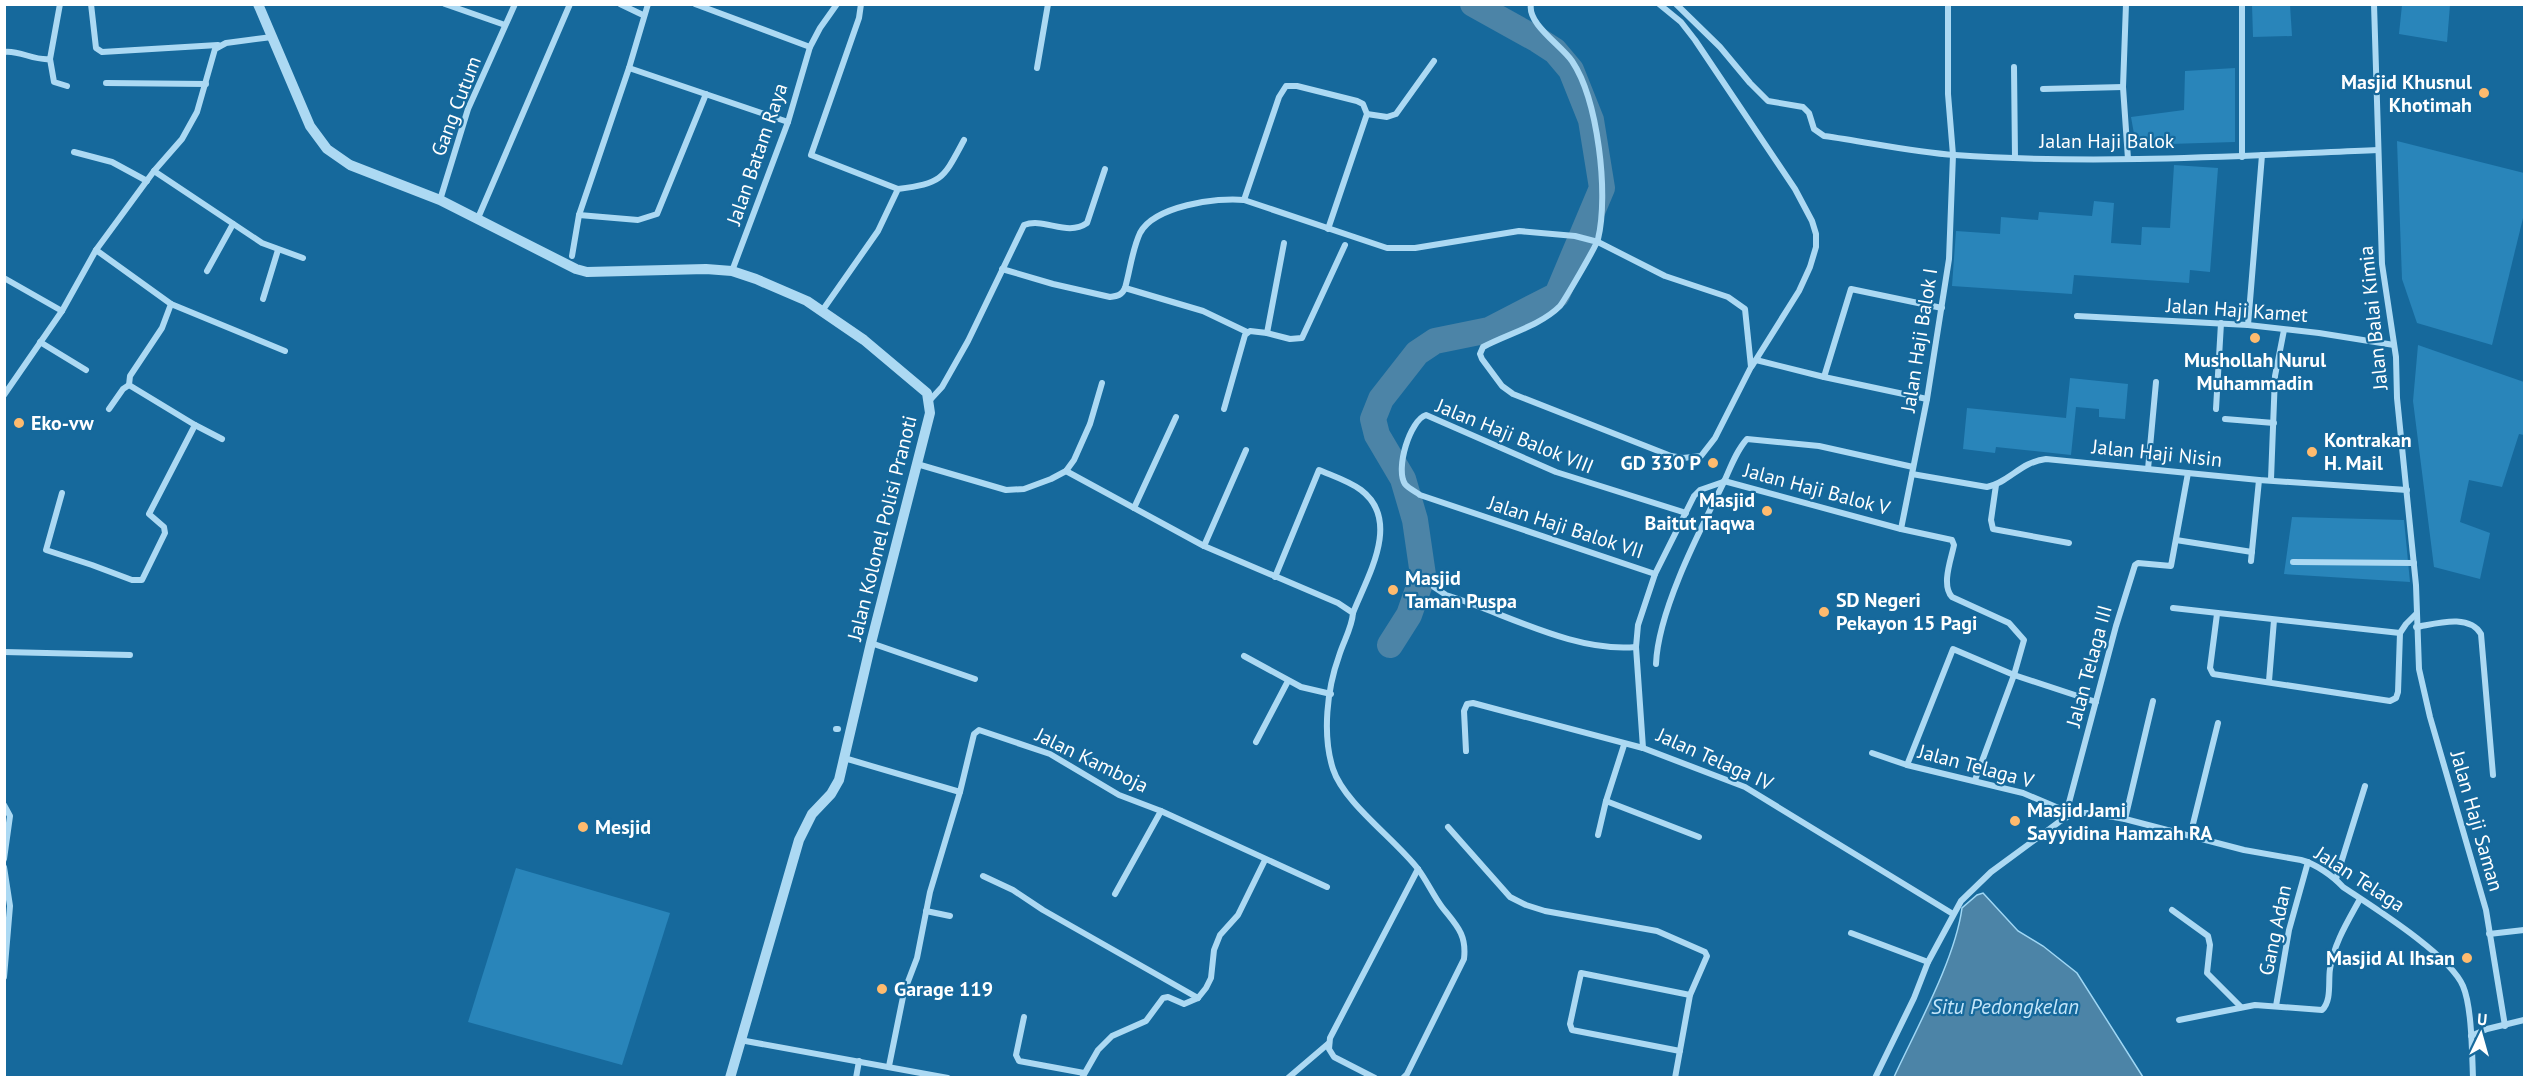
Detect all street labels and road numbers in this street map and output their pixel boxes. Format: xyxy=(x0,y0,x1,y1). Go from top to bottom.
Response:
street label: Gang Cutum xyxy=(425,52,487,160)
street label: Jalan Batam Raya xyxy=(720,80,793,229)
street label: Jalan Haji Balok xyxy=(2039,128,2175,154)
street label: Jalan Balai Kimia xyxy=(2352,245,2394,392)
street label: Jalan Haji Balok I xyxy=(1895,266,1943,415)
street label: Jalan Haji Kamet xyxy=(2164,292,2309,328)
street label: Jalan Haji Balok VIII xyxy=(1431,392,1598,479)
street label: Jalan Kolonel Polisi Pranoti xyxy=(841,413,923,644)
street label: Jalan Haji Nisin xyxy=(2090,433,2223,473)
street label: Jalan Haji Balok V xyxy=(1740,457,1894,521)
street label: Jalan Haji Balok VII xyxy=(1484,489,1647,564)
street label: Jalan Telaga III xyxy=(2060,602,2118,731)
street label: Jalan Kamboja xyxy=(1030,721,1153,799)
street label: Jalan Telaga IV xyxy=(1652,721,1778,797)
street label: Jalan Telaga V xyxy=(1914,738,2037,794)
street label: Jalan Haji Saman xyxy=(2444,747,2509,894)
street label: Jalan Telaga xyxy=(2309,840,2410,918)
street label: Gang Adan xyxy=(2253,882,2297,978)

